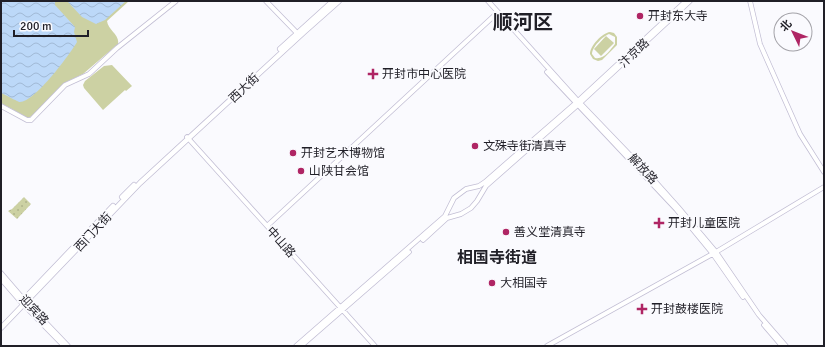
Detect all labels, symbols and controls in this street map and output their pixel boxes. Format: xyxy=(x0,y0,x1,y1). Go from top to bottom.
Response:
place label: 开封东大寺 xyxy=(648,9,708,24)
district label: 顺河区 xyxy=(493,10,553,35)
marker: 开封东大寺 xyxy=(635,11,645,21)
scale bar xyxy=(14,12,88,38)
north arrow xyxy=(773,12,813,52)
text: 北 xyxy=(778,17,795,34)
text: 200 m xyxy=(20,19,52,34)
street label: 汴京路 xyxy=(616,36,653,71)
place label: 开封市中心医院 xyxy=(382,67,466,82)
marker: 开封市中心医院 xyxy=(367,68,379,80)
street label: 西大街 xyxy=(226,71,263,106)
place label: 文殊寺街清真寺 xyxy=(483,139,567,154)
marker: 文殊寺街清真寺 xyxy=(470,141,480,151)
place label: 开封艺术博物馆 xyxy=(301,146,385,161)
marker: 开封艺术博物馆 xyxy=(288,148,298,158)
street label: 解放路 xyxy=(625,151,660,188)
place label: 山陕甘会馆 xyxy=(309,164,369,179)
marker: 山陕甘会馆 xyxy=(296,166,306,176)
street label: 西门大街 xyxy=(72,210,115,255)
place label: 开封儿童医院 xyxy=(668,216,740,231)
marker: 开封儿童医院 xyxy=(653,217,665,229)
street label: 中山路 xyxy=(263,224,298,261)
place label: 善义堂清真寺 xyxy=(514,225,586,240)
marker: 善义堂清真寺 xyxy=(501,227,511,237)
district label: 相国寺街道 xyxy=(457,248,537,268)
place label: 大相国寺 xyxy=(500,276,548,291)
marker: 大相国寺 xyxy=(487,278,497,288)
street label: 迎宾路 xyxy=(16,292,51,329)
place label: 开封鼓楼医院 xyxy=(651,302,723,317)
marker: 开封鼓楼医院 xyxy=(636,303,648,315)

